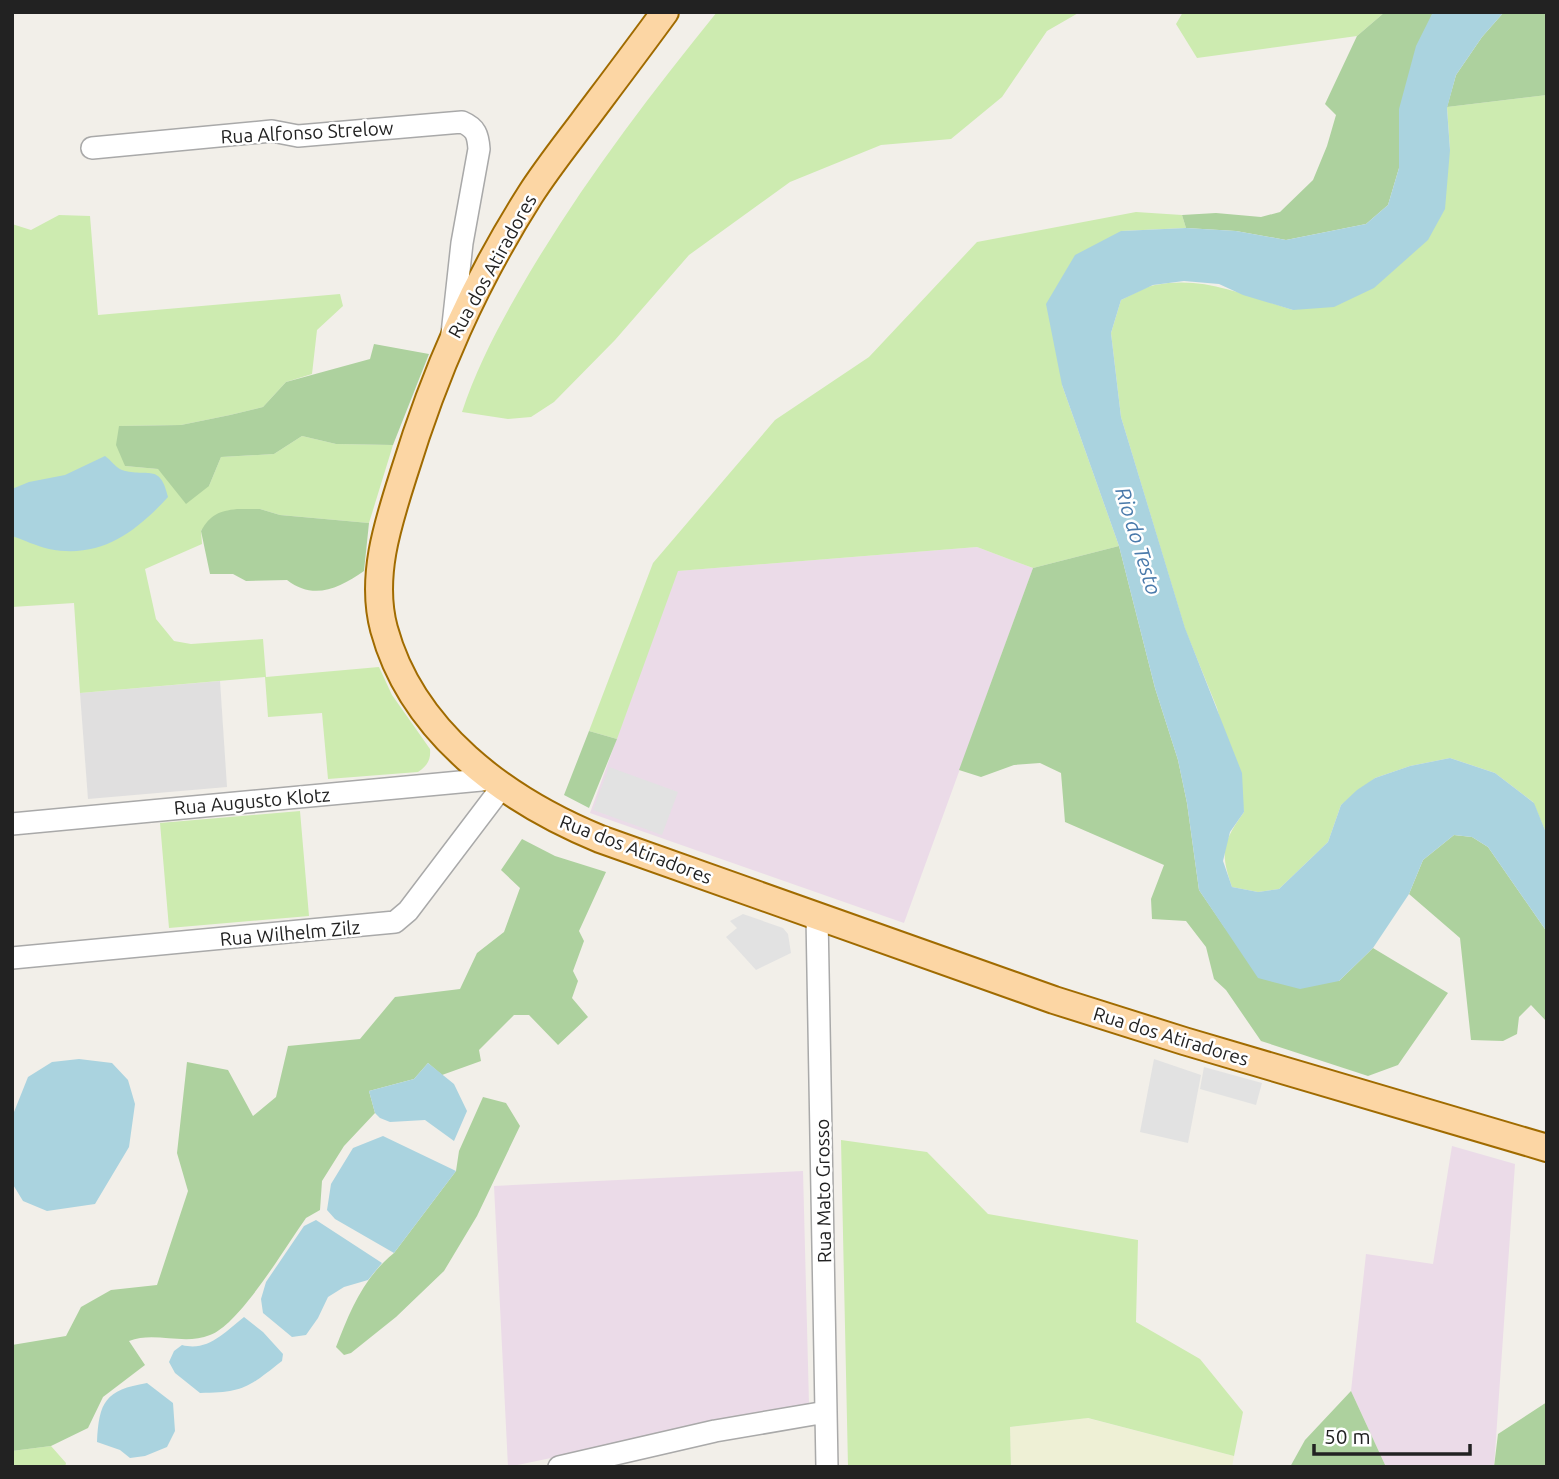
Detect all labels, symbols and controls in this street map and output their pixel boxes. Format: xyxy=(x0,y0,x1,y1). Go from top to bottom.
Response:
street label: Rua Alfonso Strelow xyxy=(220,116,394,148)
street label: Rua dos Atiradores xyxy=(443,190,541,342)
water label: Rio do Testo xyxy=(1111,484,1167,597)
street label: Rua Augusto Klotz xyxy=(173,783,331,819)
street label: Rua dos Atiradores xyxy=(557,810,715,888)
street label: Rua Wilhelm Zilz xyxy=(219,916,361,950)
street label: Rua dos Atiradores xyxy=(1091,1002,1251,1070)
street label: Rua Mato Grosso xyxy=(811,1119,835,1263)
scale bar xyxy=(1314,1412,1470,1456)
text: 50 m xyxy=(1324,1424,1371,1448)

